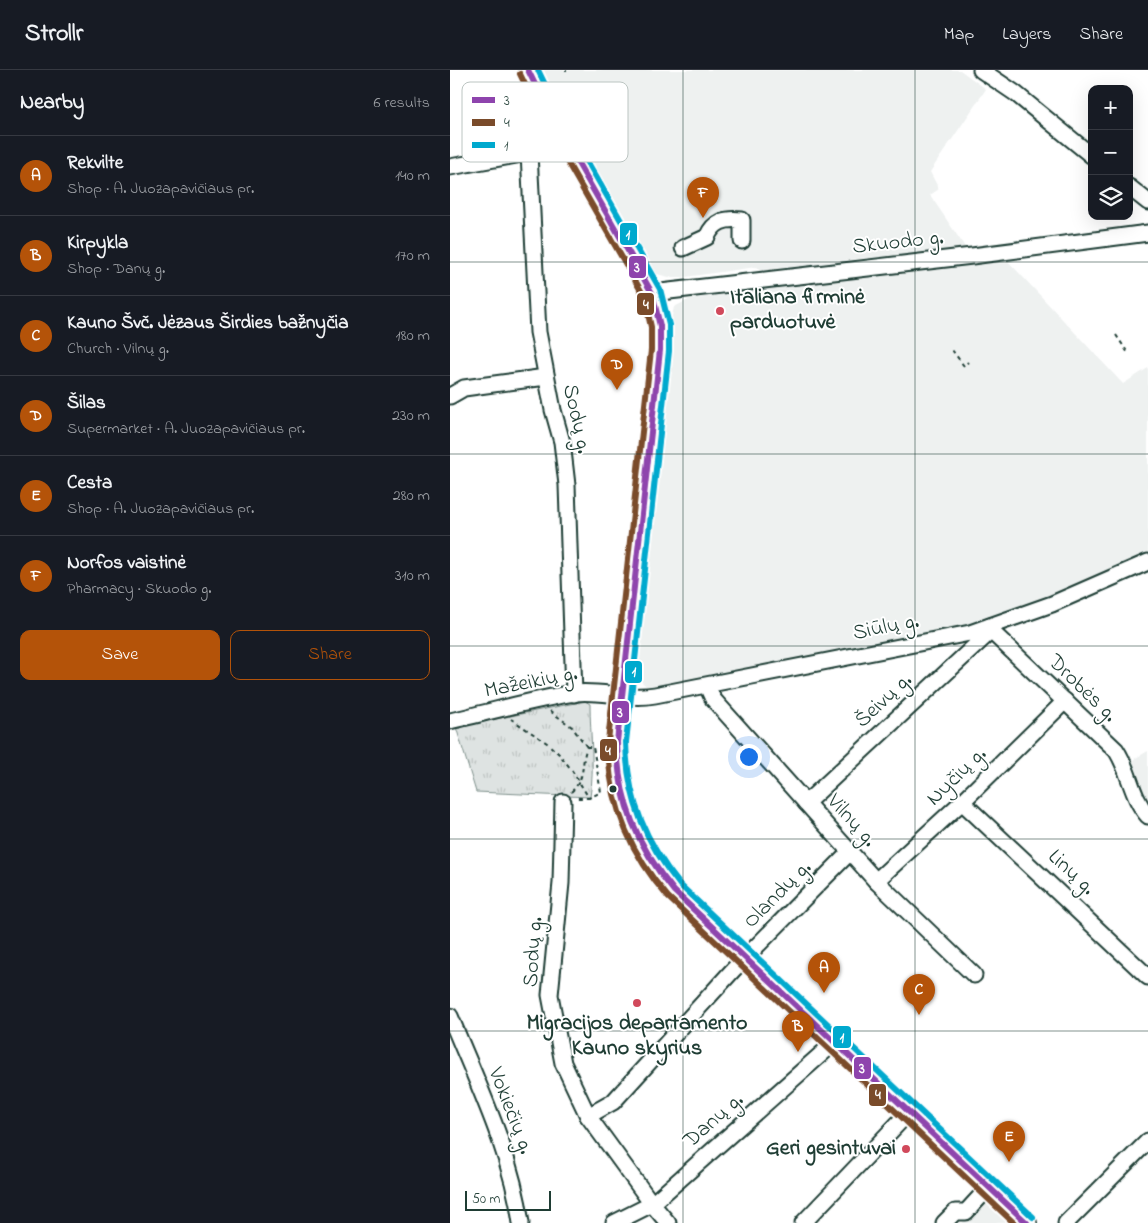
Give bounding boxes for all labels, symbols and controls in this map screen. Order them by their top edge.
text: Strollr [25,17,83,52]
text: Map [944,22,974,48]
text: Layers [1002,22,1052,48]
text: Share [1080,22,1123,48]
legend [462,82,628,162]
map controls [1088,85,1133,220]
button: + [1088,85,1133,130]
text: Nearby [20,88,84,118]
text: 6 results [373,91,430,115]
text: 3 [504,91,510,112]
text: 4 [504,113,510,134]
button: − [1088,130,1133,175]
text: 1 [504,136,509,157]
text: Rekvilte [67,150,123,177]
text: A [31,164,41,188]
text: 140 m [395,164,430,188]
button: layers [1088,175,1133,220]
text: Shop · A. Juozapavičiaus pr. [67,177,254,201]
pin: F [687,177,719,218]
line badge: 1 [619,222,638,246]
street label: Skuodo g. [851,222,945,265]
text: 1 [626,225,631,246]
text: Kirpykla [67,230,128,257]
text: B [31,244,41,268]
text: 170 m [395,244,430,268]
line badge: 3 [628,255,647,279]
text: Shop · Danų g. [67,257,165,281]
text: 3 [633,258,640,279]
place label: Italiana firminė parduotuvė [730,282,866,339]
line badge: 4 [636,292,655,316]
text: 4 [642,295,649,316]
marker: Italiana firminė parduotuvė [714,305,726,317]
text: Kauno Švč. Jėzaus Širdies bažnyčia [67,310,349,337]
text: C [32,324,40,348]
text: 180 m [396,324,430,348]
text: Church · Vilnų g. [67,337,169,361]
pin: D [601,349,633,390]
street label: Sodų g. [552,381,599,457]
text: Šilas [67,390,106,417]
text: D [30,404,42,428]
text: 230 m [392,404,430,428]
text: Supermarket · A. Juozapavičiaus pr. [67,417,305,441]
text: Cesta [67,470,112,497]
text: E [31,484,41,508]
text: 280 m [393,484,430,508]
text: Shop · A. Juozapavičiaus pr. [67,497,254,521]
text: Norfos vaistinė [67,550,186,577]
text: F [31,564,41,588]
text: 310 m [395,564,430,588]
text: Pharmacy · Skuodo g. [67,577,211,601]
street label: Siūlų g. [850,606,922,651]
button: Save [20,630,220,680]
button: Share [230,630,430,680]
street label: Drobės g. [1038,647,1124,731]
street label: Mažeikių g. [482,658,581,709]
line badge: 1 [624,660,643,684]
text: 1 [632,662,637,683]
street label: Šeivų g. [848,666,921,737]
line badge: 3 [611,700,630,724]
text: 3 [616,703,623,724]
line badge: 4 [599,738,618,762]
street label: Nyčių g. [919,740,995,815]
text: 4 [604,741,611,762]
your location [736,744,762,770]
unlabelled marker [608,784,618,794]
street label: Vilnų g. [817,786,884,856]
street label: Linų g. [1039,842,1102,904]
street label: Olandų g. [736,853,820,937]
street label: Sodų g. [516,916,553,988]
pin: A [808,952,840,993]
pin: C [903,974,935,1015]
marker: Migracijos departamento Kauno skyrius [631,997,643,1009]
place label: Migracijos departamento Kauno skyrius [527,1008,747,1066]
pin: B [782,1011,814,1052]
line badge: 1 [832,1025,852,1049]
text: 1 [840,1028,845,1049]
line badge: 3 [853,1056,872,1080]
text: 3 [858,1059,865,1080]
street label: Vokiečių g. [478,1062,541,1159]
line badge: 4 [868,1083,887,1107]
text: 4 [874,1085,881,1106]
street label: Danų g. [676,1086,752,1158]
pin: E [993,1121,1025,1162]
place label: Geri gesintuvai [766,1133,896,1166]
marker: Geri gesintuvai [900,1143,912,1155]
scale bar [465,1188,551,1211]
text: 50 m [472,1189,500,1210]

